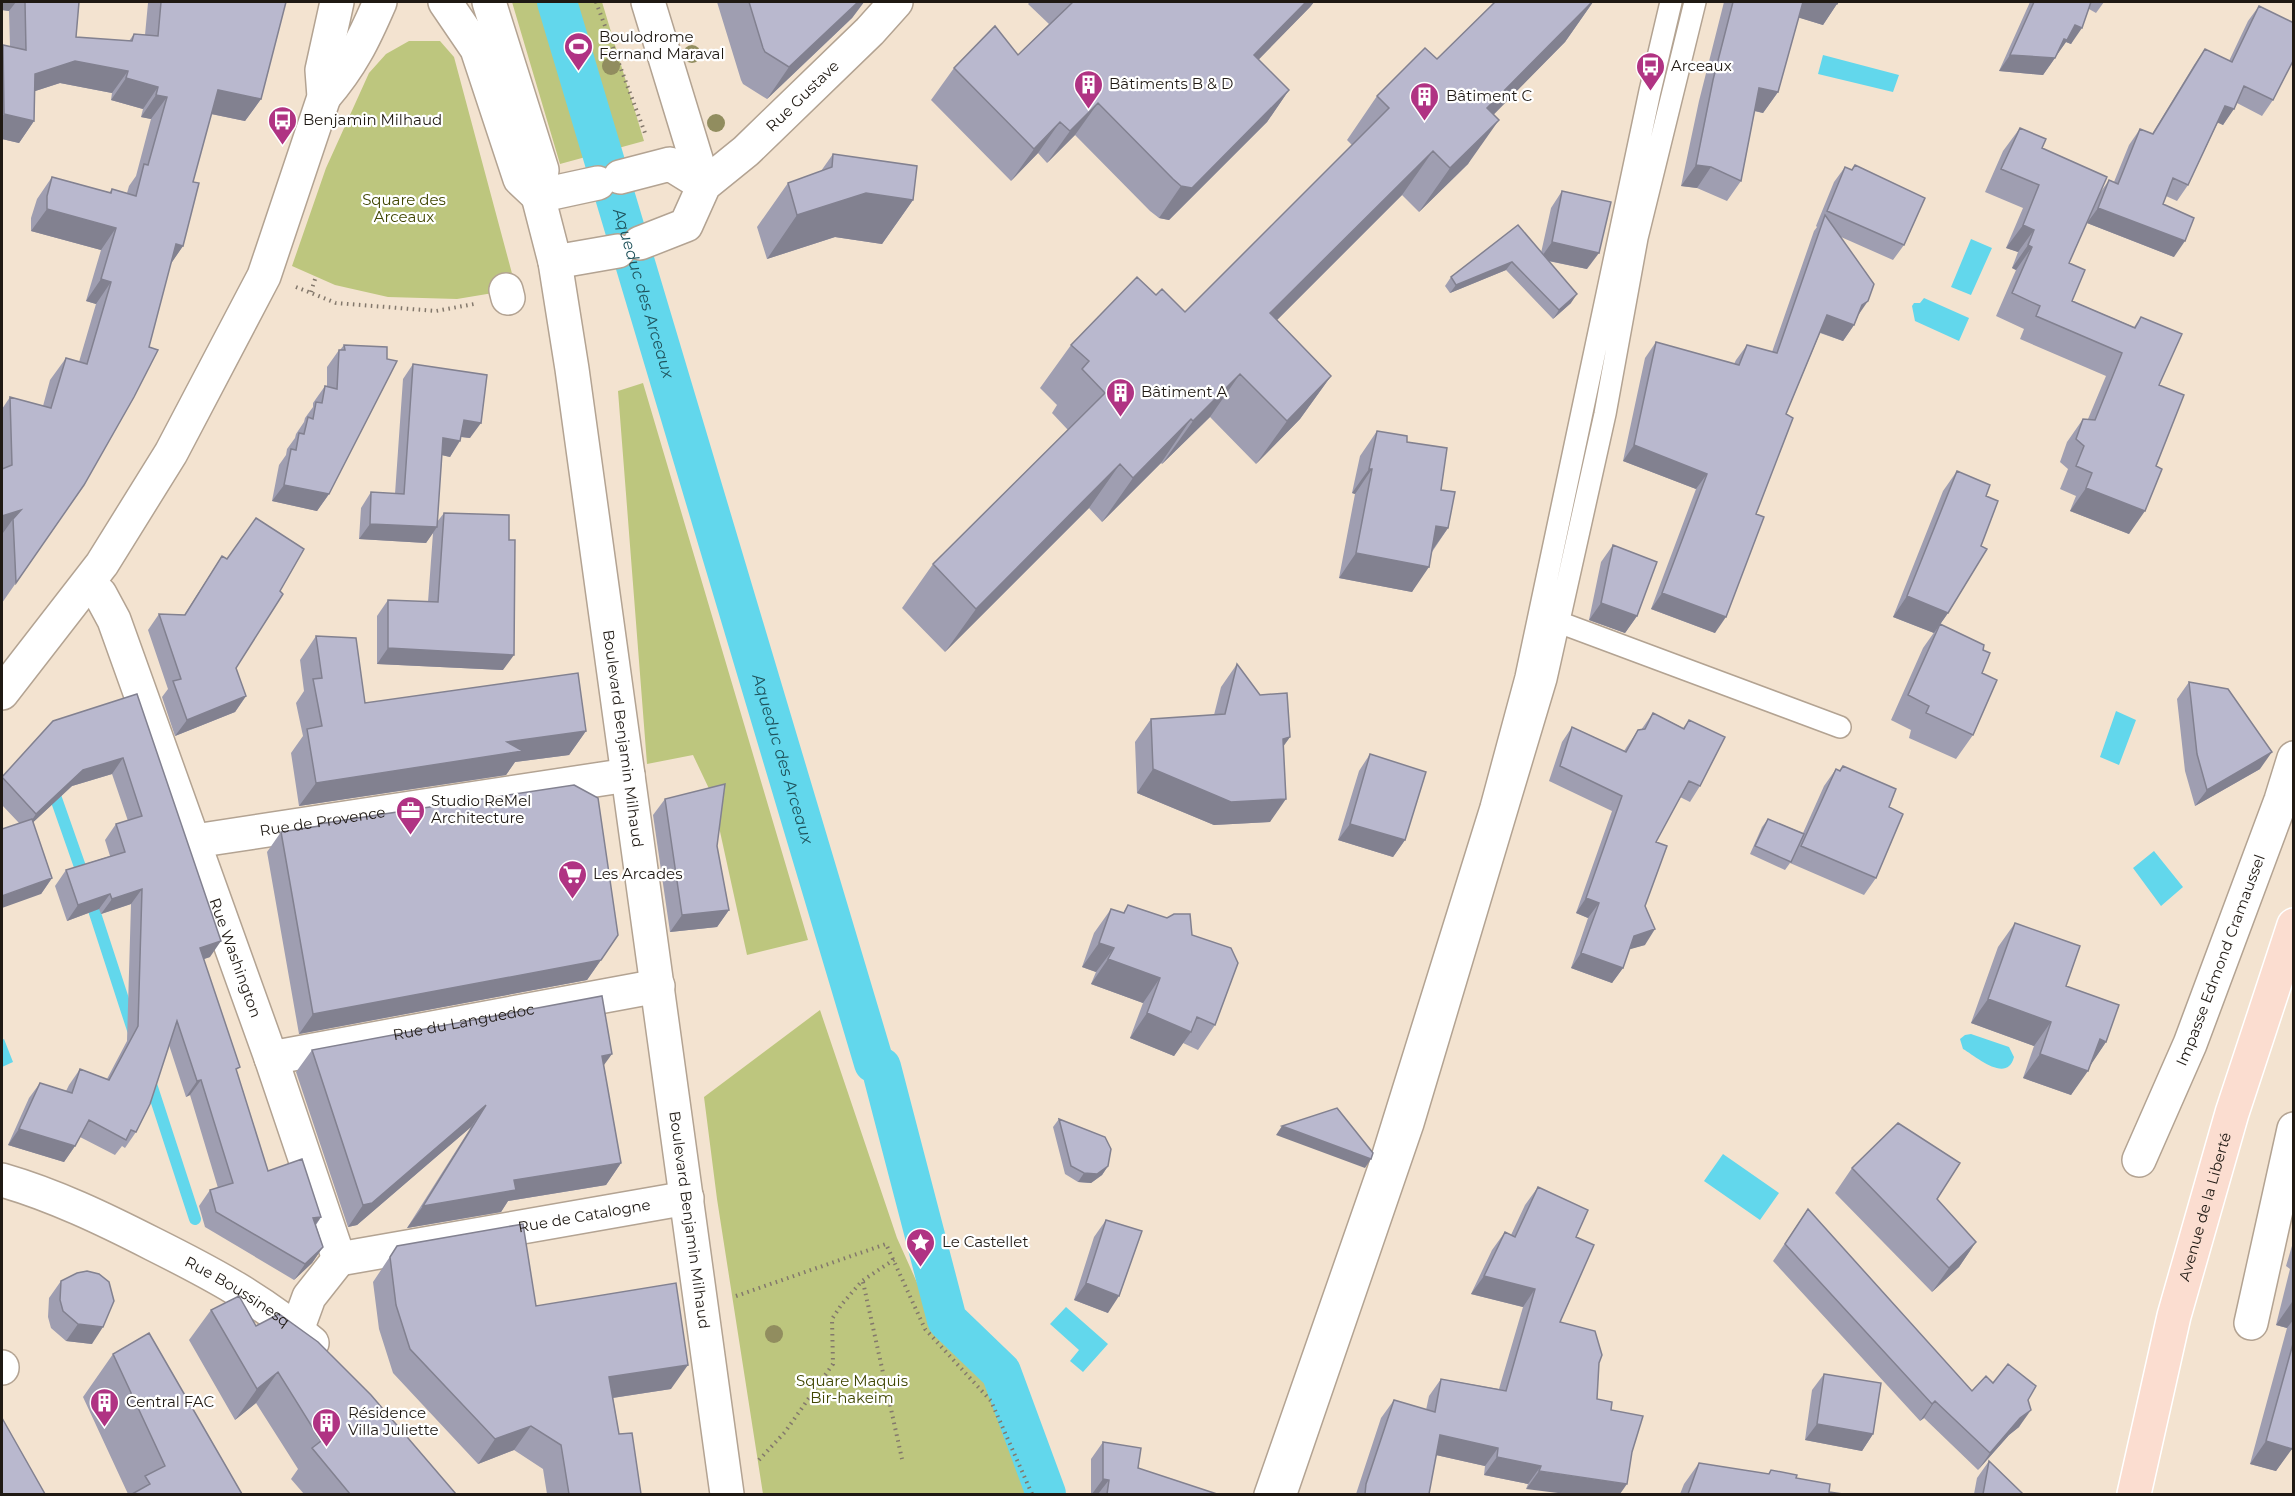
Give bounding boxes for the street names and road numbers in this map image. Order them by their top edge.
street label: Rue Gustave [762,56,843,136]
street label: Boulevard Benjamin Milhaud [599,628,648,849]
street label: Rue de Provence [258,802,387,840]
street label: Impasse Edmond Cramaussel [2172,852,2269,1069]
street label: Rue Washington [205,895,266,1020]
street label: Rue du Languedoc [391,999,536,1044]
street label: Boulevard Benjamin Milhaud [665,1110,714,1330]
street label: Avenue de la Liberté [2174,1130,2235,1283]
street label: Rue de Catalogne [516,1195,652,1236]
street label: Rue Boussinesq [182,1252,294,1331]

